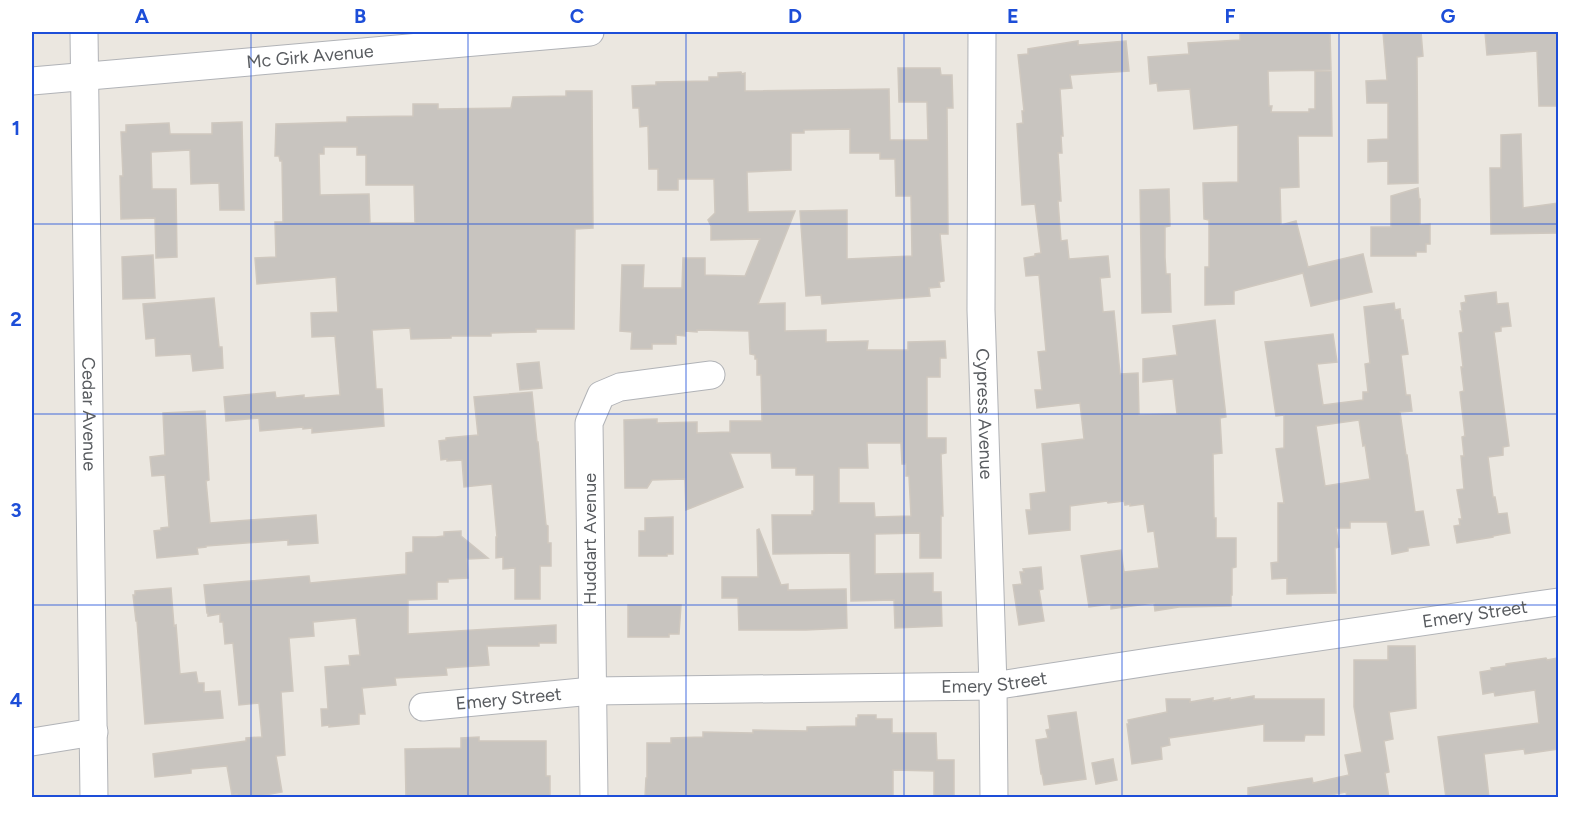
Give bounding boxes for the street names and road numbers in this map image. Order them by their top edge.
street label: Mc Girk Avenue [245,40,375,73]
street label: Cypress Avenue [971,348,997,480]
street label: Cedar Avenue [77,357,101,471]
street label: Huddart Avenue [579,473,601,605]
street label: Emery Street [1421,596,1529,633]
street label: Emery Street [941,667,1049,698]
street label: Emery Street [455,683,563,715]

